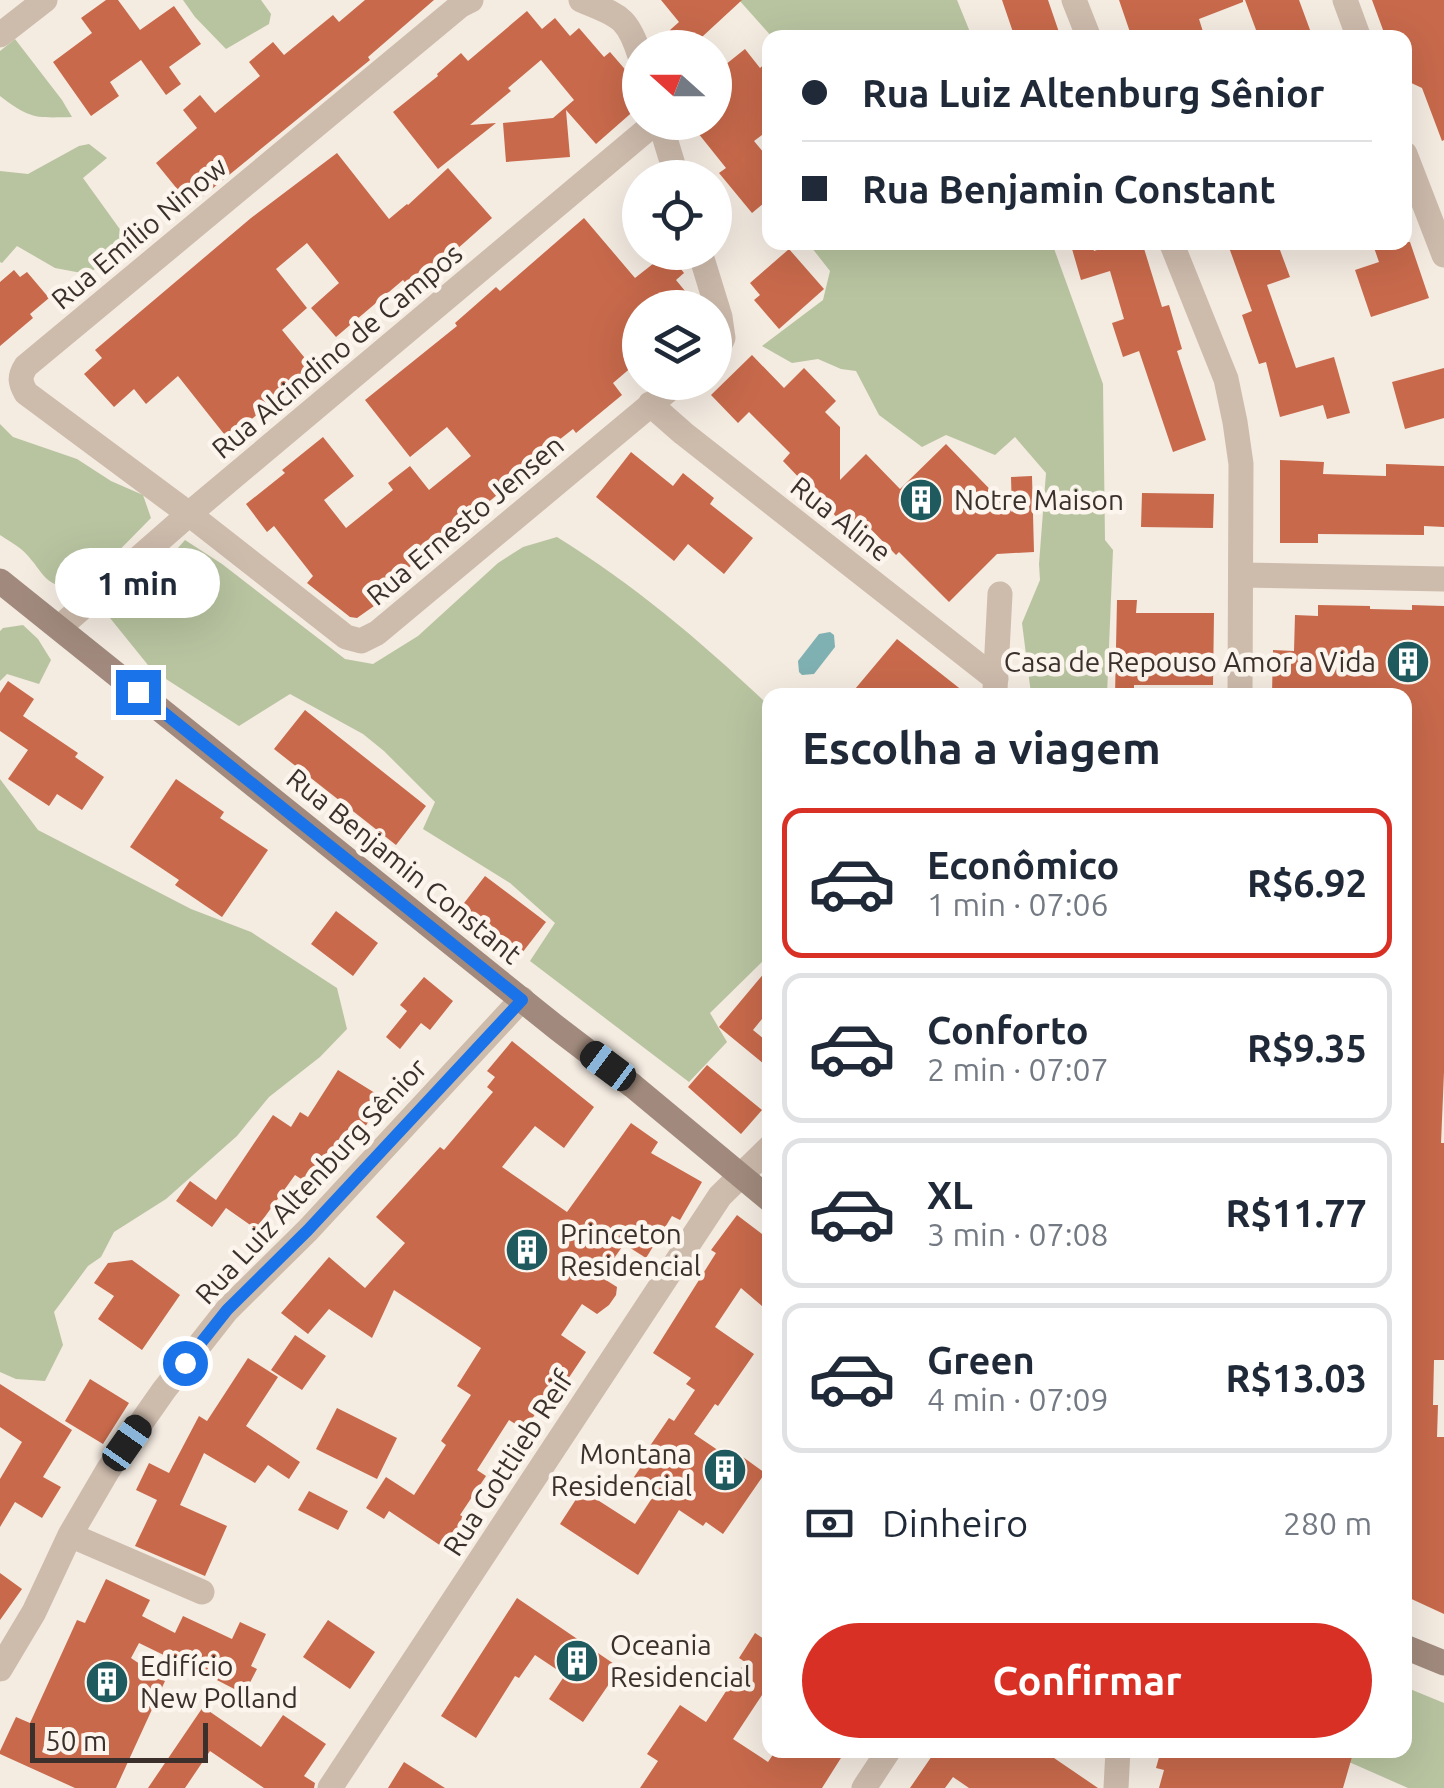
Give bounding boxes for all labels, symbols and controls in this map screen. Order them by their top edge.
north arrow [622,30,732,140]
map controls [622,30,732,400]
text: Rua Luiz Altenburg Sênior [862,72,1324,114]
street label: Rua Emílio Ninow [45,150,233,315]
button: locate [622,160,732,270]
text: Rua Benjamin Constant [862,168,1276,210]
street label: Rua Alcindino de Campos [206,237,468,464]
button: layers [622,290,732,400]
street label: Rua Ernesto Jensen [360,428,569,611]
street label: Rua Aline [785,470,897,567]
building icon: Notre Maison [898,477,944,523]
place label: Notre Maison [954,484,1124,515]
callout: 1 min [56,547,220,617]
text: 1 min [97,565,178,601]
building icon: Casa de Repouso Amor a Vida [1385,639,1431,685]
place label: Casa de Repouso Amor a Vida [1004,646,1376,677]
route end [116,670,161,715]
text: Escolha a viagem [802,722,1161,773]
street label: Rua Benjamin Constant [281,762,528,970]
icon: car [807,838,897,928]
text: Econômico [927,844,1119,886]
text: R$6.92 [1247,862,1367,904]
text: 1 min · 07:06 [927,886,1109,922]
icon: car [807,1003,897,1093]
text: Conforto [927,1009,1089,1051]
text: R$9.35 [1247,1027,1367,1069]
car [575,1036,641,1096]
street label: Rua Luiz Altenburg Sênior [189,1051,433,1310]
text: 2 min · 07:07 [927,1051,1109,1087]
icon: car [807,1168,897,1258]
text: XL [927,1174,973,1216]
text: R$11.77 [1226,1192,1367,1234]
text: 3 min · 07:08 [927,1216,1109,1252]
place label: Princeton Residencial [560,1218,701,1281]
building icon: Princeton Residencial [504,1227,550,1273]
icon: car [807,1333,897,1423]
text: Green [927,1339,1035,1381]
route start [163,1341,208,1386]
text: R$13.03 [1226,1357,1367,1399]
street label: Rua Gottlieb Reif [436,1364,579,1561]
text: 4 min · 07:09 [927,1381,1109,1417]
car [98,1410,156,1476]
place label: Montana Residencial [551,1438,692,1501]
building icon: Montana Residencial [702,1447,748,1493]
icon: cash [802,1496,857,1551]
text: Dinheiro [882,1502,1028,1544]
text: 280 m [1283,1505,1372,1541]
button: Confirmar [802,1623,1372,1738]
place label: Oceania Residencial [610,1629,751,1692]
building icon: Oceania Residencial [554,1638,600,1684]
place label: Edifício New Polland [140,1650,298,1713]
building icon: Edifício New Polland [84,1659,130,1705]
scale bar [30,1718,208,1762]
text: 50 m [45,1725,107,1756]

